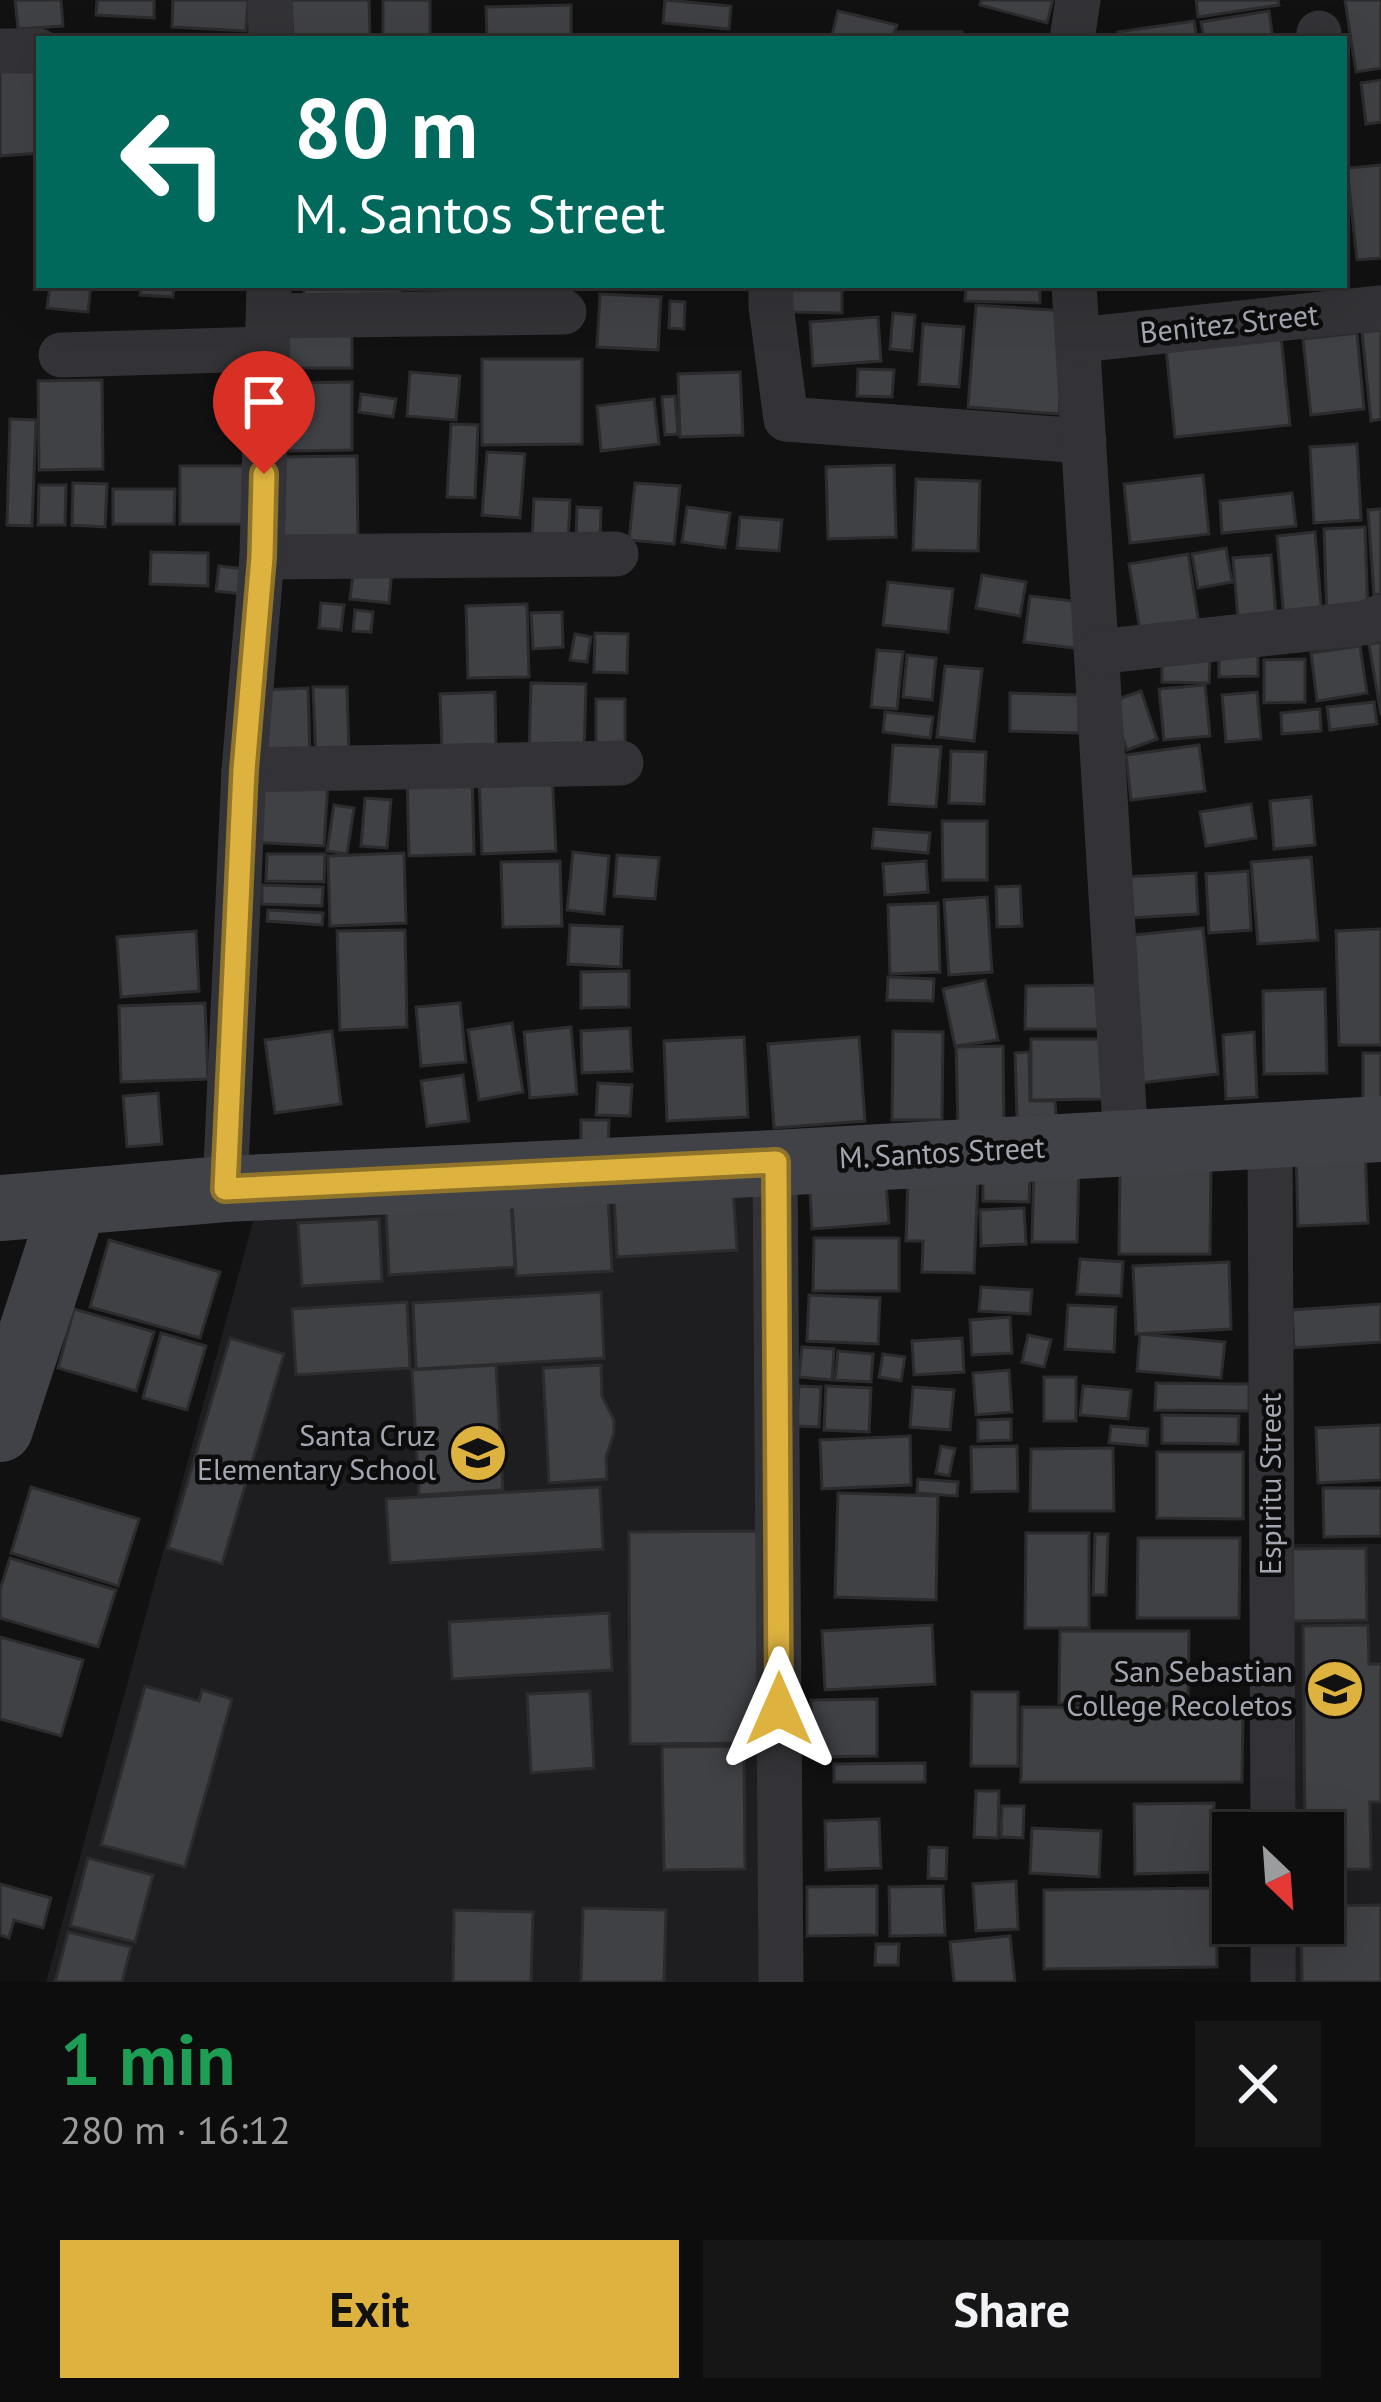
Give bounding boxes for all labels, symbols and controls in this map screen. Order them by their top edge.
text: 80 m [294,72,478,181]
icon: left [96,84,252,240]
text: M. Santos Street [294,178,665,248]
street label: Benitez Street [1138,294,1320,351]
pin [213,351,315,474]
icon: arrive [231,369,297,435]
street label: M. Santos Street [838,1127,1046,1176]
street label: Espiritu Street [1250,1393,1289,1575]
place label: Santa Cruz Elementary School [197,1415,436,1488]
school or university icon: Santa Cruz Elementary School [447,1422,509,1484]
position arrow [716,1646,842,1772]
place label: San Sebastian College Recoletos [1066,1651,1293,1724]
school or university icon: San Sebastian College Recoletos [1304,1658,1366,1720]
north arrow [1212,1812,1344,1944]
map controls [1212,1812,1344,1944]
text: 1 min [60,2012,236,2105]
button: close [1195,2021,1321,2147]
text: 280 m · 16:12 [60,2104,291,2155]
button: Exit [60,2240,679,2378]
button: Share [703,2240,1321,2378]

